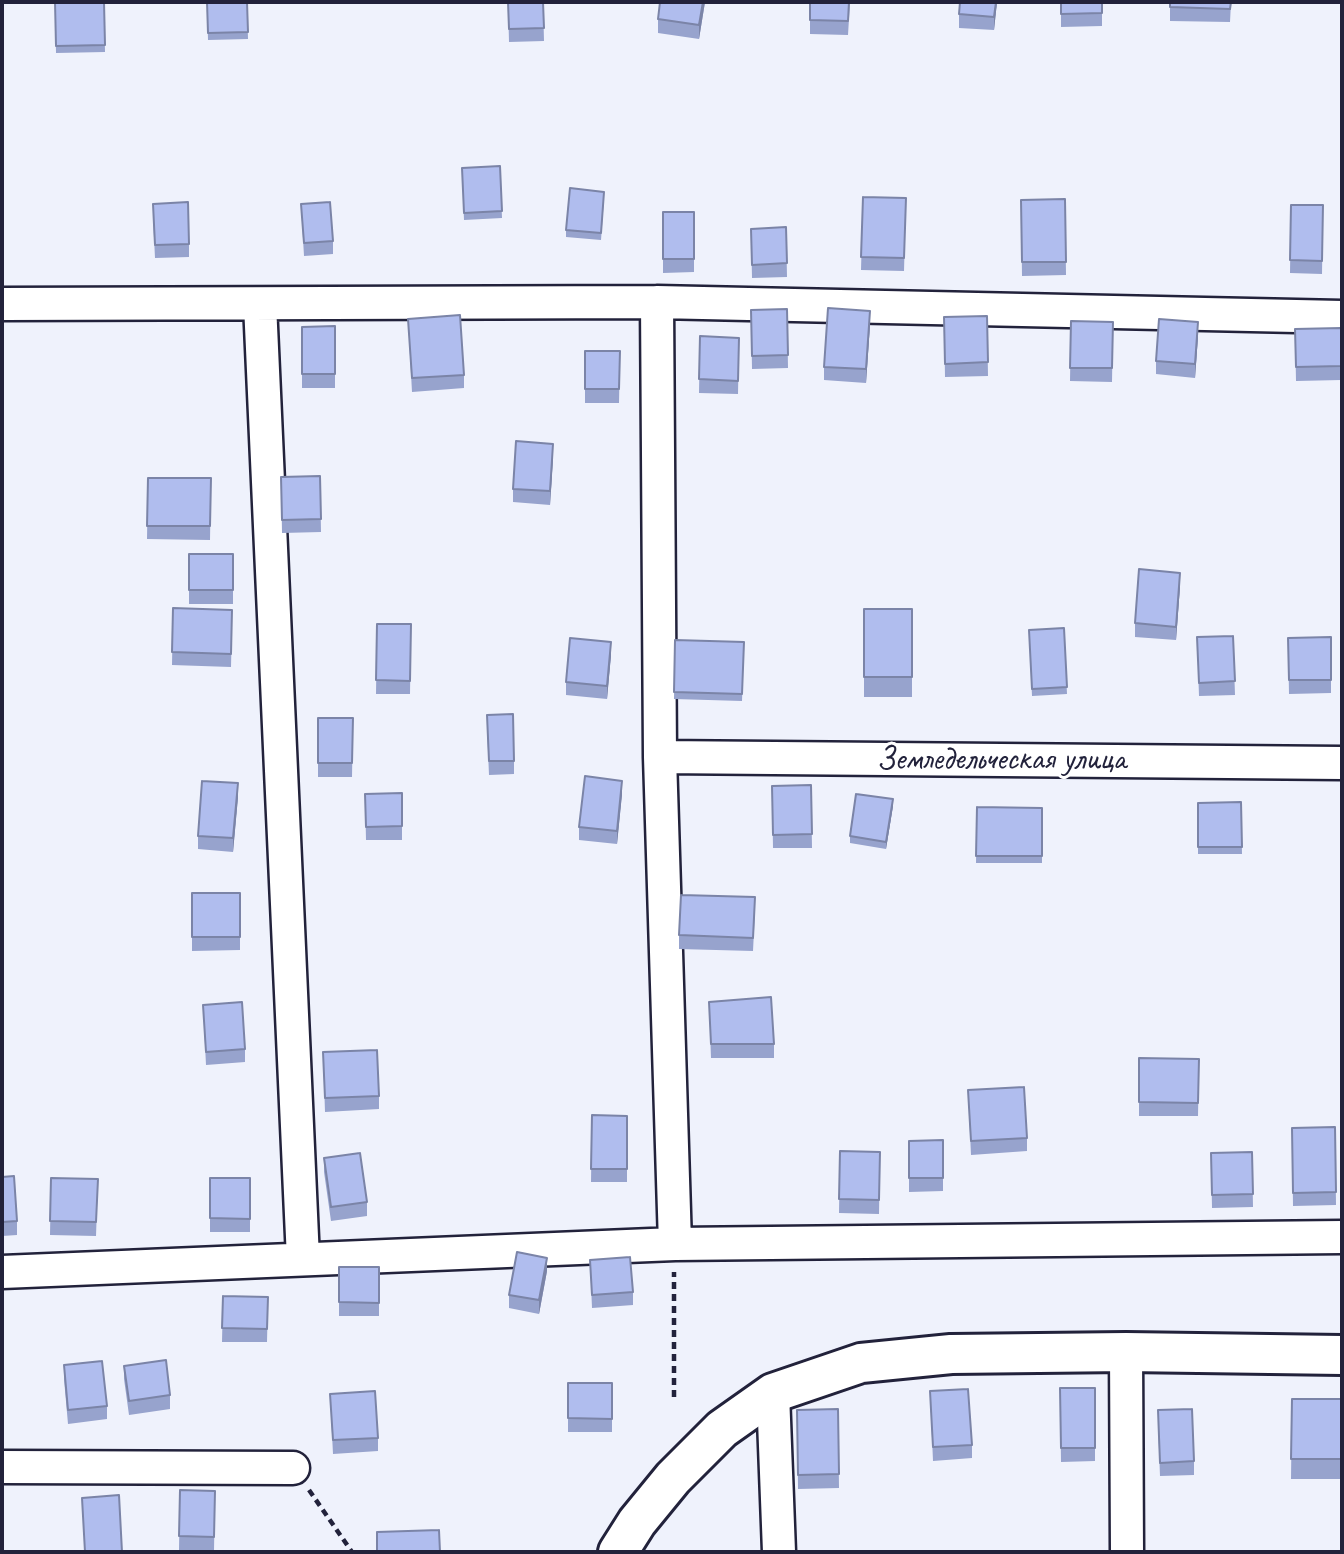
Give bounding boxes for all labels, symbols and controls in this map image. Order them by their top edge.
street label: Земледельческая улица [876,740,1126,780]

